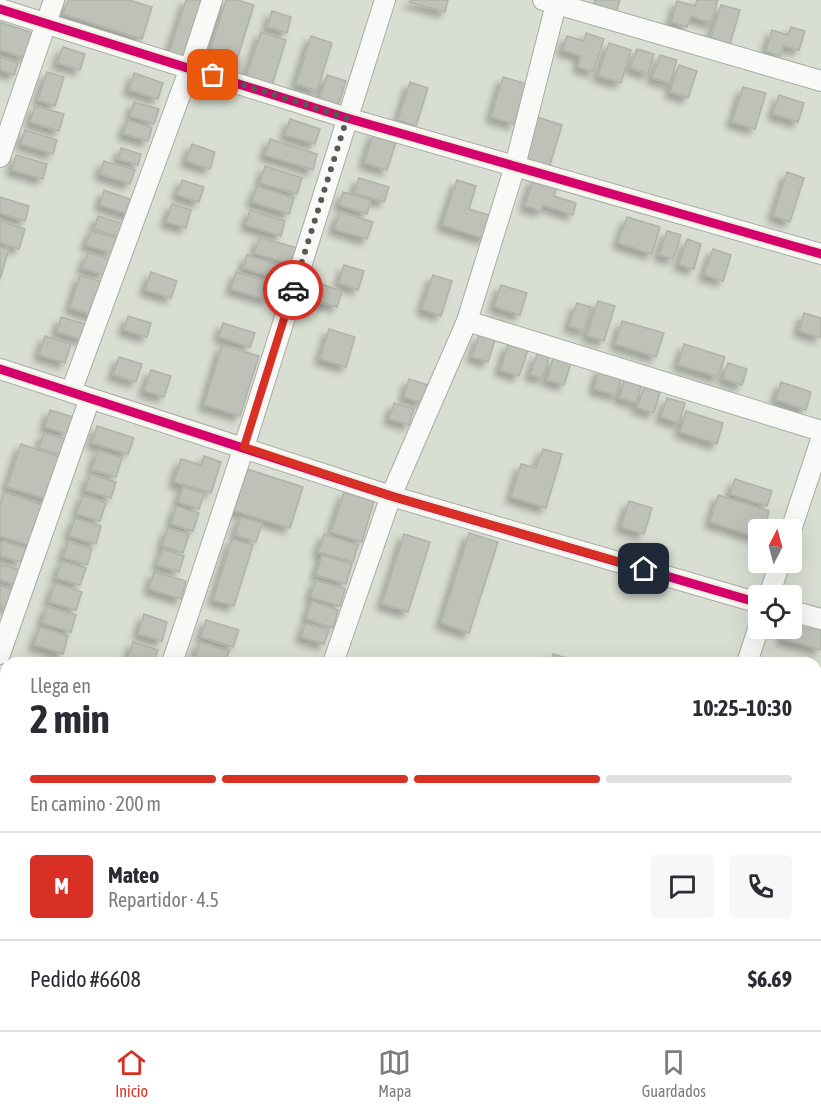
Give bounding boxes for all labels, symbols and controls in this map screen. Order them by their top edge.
pin [187,49,238,100]
icon: bag [196,58,229,91]
courier [263,260,323,320]
icon: car [277,274,310,307]
north arrow [748,519,802,573]
map controls [748,519,802,639]
pin [618,543,669,594]
icon: home [627,552,660,585]
button: locate [748,585,802,639]
text: Llega en [30,674,91,697]
text: 10:25–10:30 [693,695,792,721]
text: 2 min [30,697,110,741]
text: En camino · 200 m [30,792,161,815]
button: chat [651,855,714,918]
button: phone [729,855,792,918]
text: Mateo [108,862,159,888]
text: M [54,873,69,899]
text: Repartidor · 4.5 [108,888,219,911]
text: Pedido #6608 [30,966,141,992]
text: $6.69 [748,966,792,992]
tab: Inicio [115,1046,148,1100]
tab: Mapa [378,1046,412,1100]
tab: Guardados [642,1046,706,1100]

